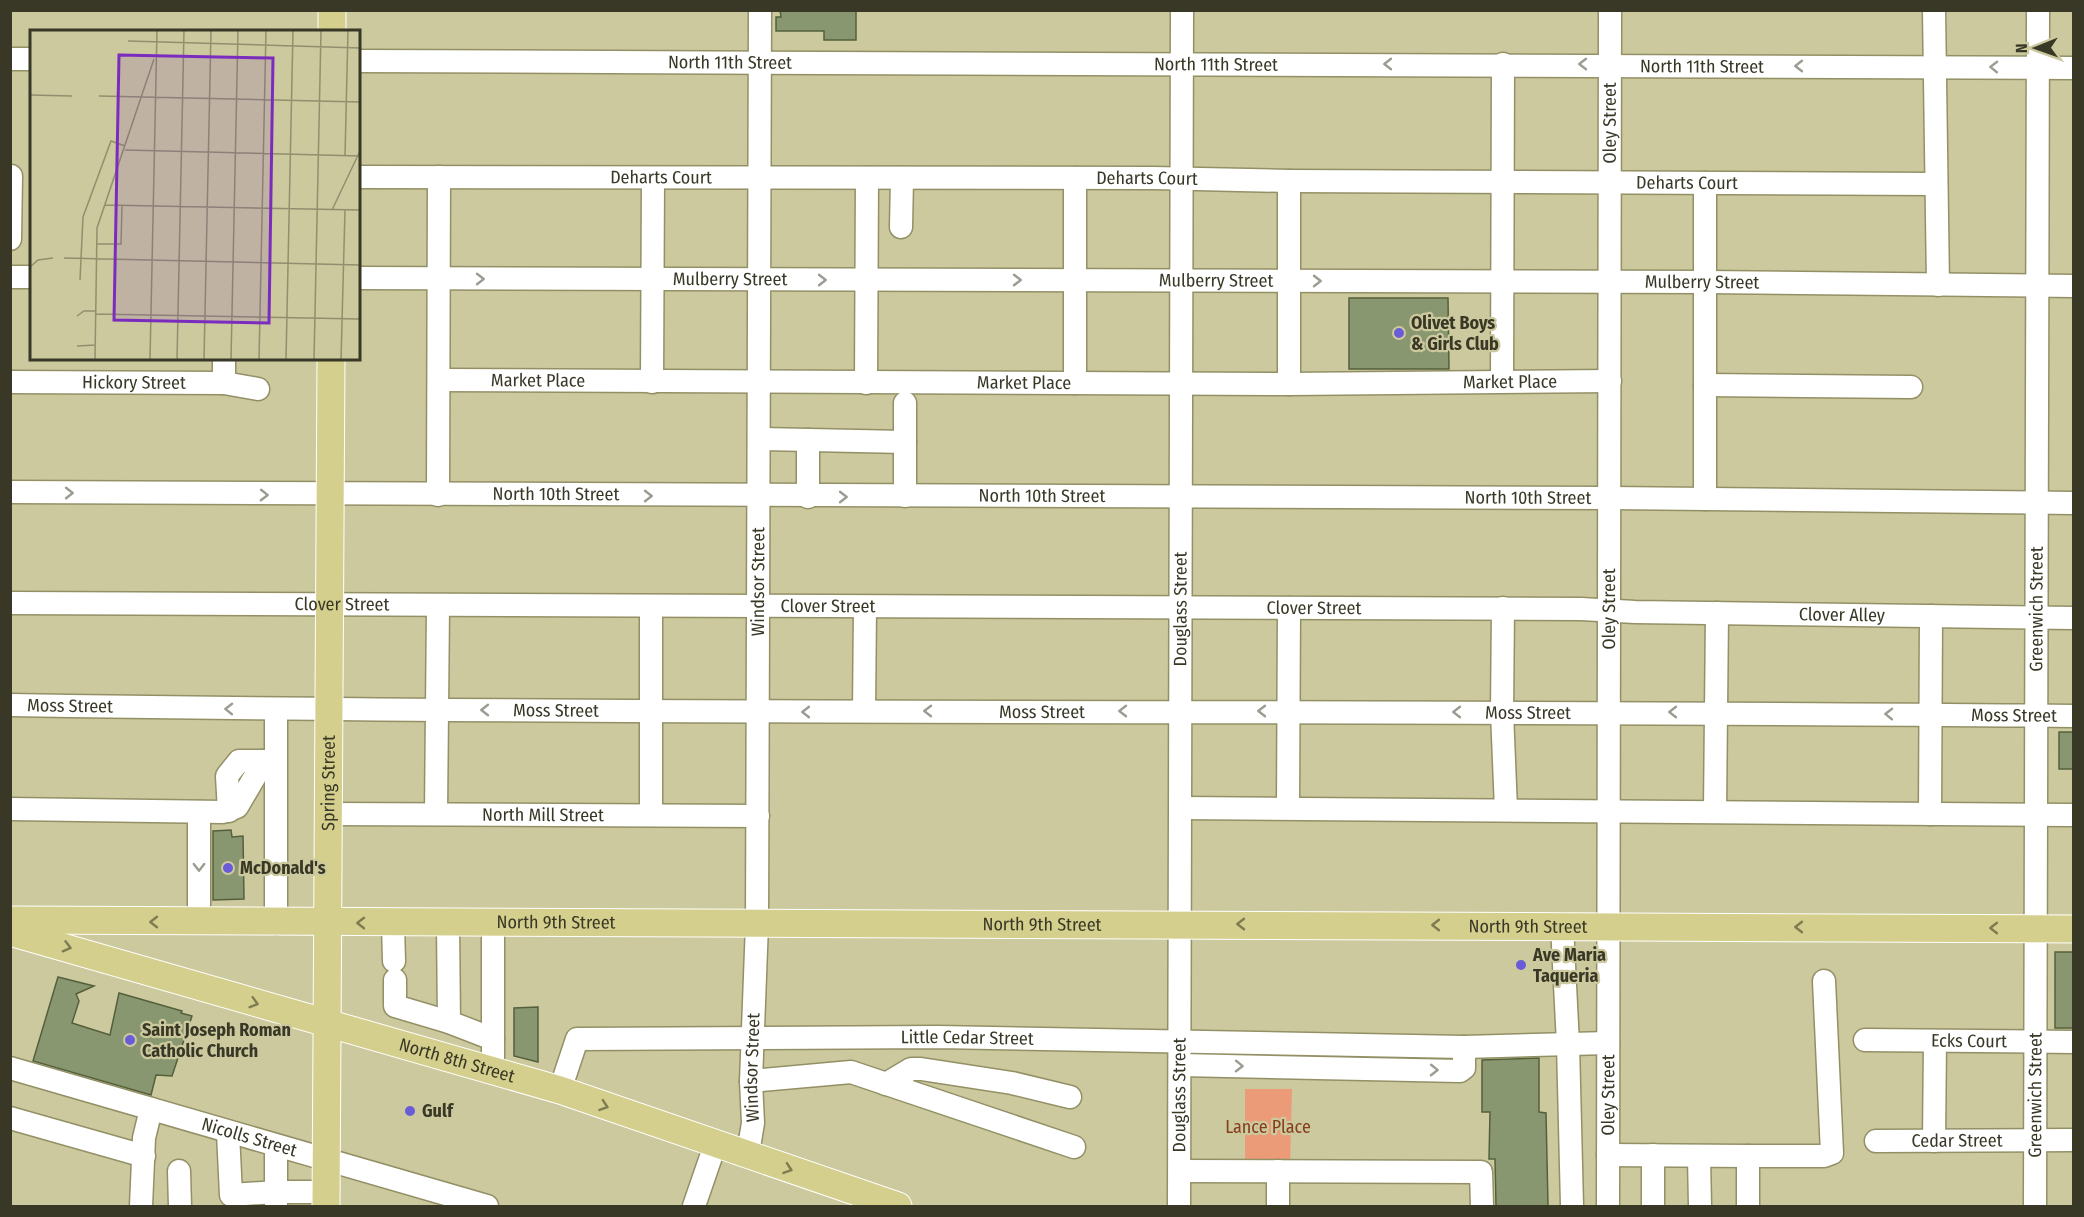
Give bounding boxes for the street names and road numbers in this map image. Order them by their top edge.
street label: North 11th Street [668,51,792,74]
street label: North 11th Street [1154,53,1278,76]
street label: North 11th Street [1640,55,1764,78]
street label: Oley Street [1599,82,1621,164]
street label: Deharts Court [610,166,712,188]
street label: Deharts Court [1096,167,1198,190]
street label: Deharts Court [1636,172,1738,194]
street label: Mulberry Street [673,268,787,290]
street label: Mulberry Street [1159,269,1273,292]
street label: Mulberry Street [1645,271,1760,294]
street label: Market Place [491,369,585,392]
street label: Market Place [1463,370,1557,393]
street label: Hickory Street [82,371,186,394]
street label: Market Place [977,372,1071,394]
street label: North 10th Street [493,483,619,505]
street label: North 10th Street [979,485,1105,507]
street label: North 10th Street [1465,486,1591,509]
street label: Windsor Street [747,527,769,636]
street label: Greenwich Street [2025,546,2048,672]
street label: Douglass Street [1169,551,1192,667]
street label: Oley Street [1598,568,1620,650]
street label: Clover Street [295,593,390,615]
street label: Clover Street [781,595,876,617]
street label: Clover Street [1267,597,1362,619]
street label: Clover Alley [1799,603,1885,626]
street label: Moss Street [27,694,113,718]
street label: Moss Street [513,699,599,722]
street label: Moss Street [999,701,1085,723]
street label: Moss Street [1485,702,1571,724]
street label: Moss Street [1971,704,2057,727]
street label: Spring Street [317,735,340,831]
street label: North Mill Street [482,804,604,826]
street label: North 9th Street [496,911,616,934]
street label: North 9th Street [982,913,1102,936]
street label: North 9th Street [1468,915,1588,938]
street label: Windsor Street [740,1012,765,1123]
street label: Little Cedar Street [901,1026,1034,1050]
street label: Ecks Court [1931,1030,2007,1052]
street label: Greenwich Street [2024,1032,2046,1158]
street label: North 8th Street [397,1033,517,1087]
street label: Douglass Street [1168,1037,1190,1153]
street label: Oley Street [1597,1054,1619,1136]
street label: Nicolls Street [199,1113,299,1161]
street label: Cedar Street [1911,1129,2003,1152]

